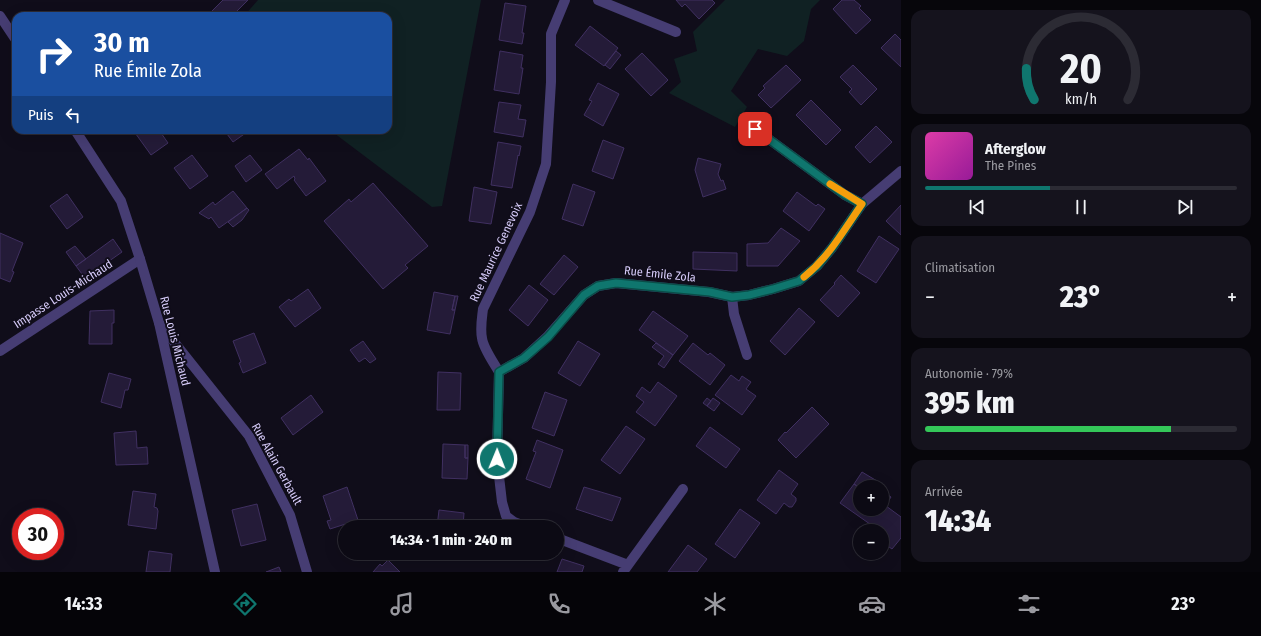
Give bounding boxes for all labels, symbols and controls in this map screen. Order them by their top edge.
text: 30 m [94,26,150,59]
icon: right [28,28,80,80]
text: 20 [1059,44,1102,94]
text: Rue Émile Zola [94,60,202,82]
text: km/h [1065,91,1097,108]
icon: left [62,104,84,126]
text: Puis [28,106,54,124]
pin [738,112,772,146]
icon: arrive [744,118,766,140]
text: Afterglow [985,140,1046,158]
text: The Pines [985,158,1036,173]
icon: previous [966,196,988,218]
icon: pause [1070,196,1092,218]
icon: next [1174,196,1196,218]
street label: Rue Maurice Genevoix [467,199,525,304]
street label: Impasse Louis-Michaud [11,257,115,331]
text: Climatisation [925,260,995,275]
street label: Rue Émile Zola [624,262,697,285]
text: 23° [1060,279,1102,315]
text: − [925,284,935,311]
text: + [1227,284,1237,311]
street label: Rue Louis Michaud [157,295,193,387]
text: Autonomie · 79% [925,366,1013,381]
text: 395 km [925,385,1015,421]
street label: Rue Alain Gerbault [249,421,305,507]
position arrow [476,438,518,480]
map controls [853,480,889,560]
button: + [853,480,889,516]
text: Arrivée [925,484,963,499]
text: 14:34 [925,503,991,539]
speed limit sign: 30 [12,508,64,560]
button: − [853,524,889,560]
text: 14:34 · 1 min · 240 m [390,531,512,549]
icon: directions [231,590,259,618]
icon: music [388,590,416,618]
icon: phone [545,590,573,618]
icon: climate [701,590,729,618]
icon: car [858,590,886,618]
icon: filters [1015,590,1043,618]
text: 14:33 [64,593,103,615]
text: 23° [1171,593,1197,615]

